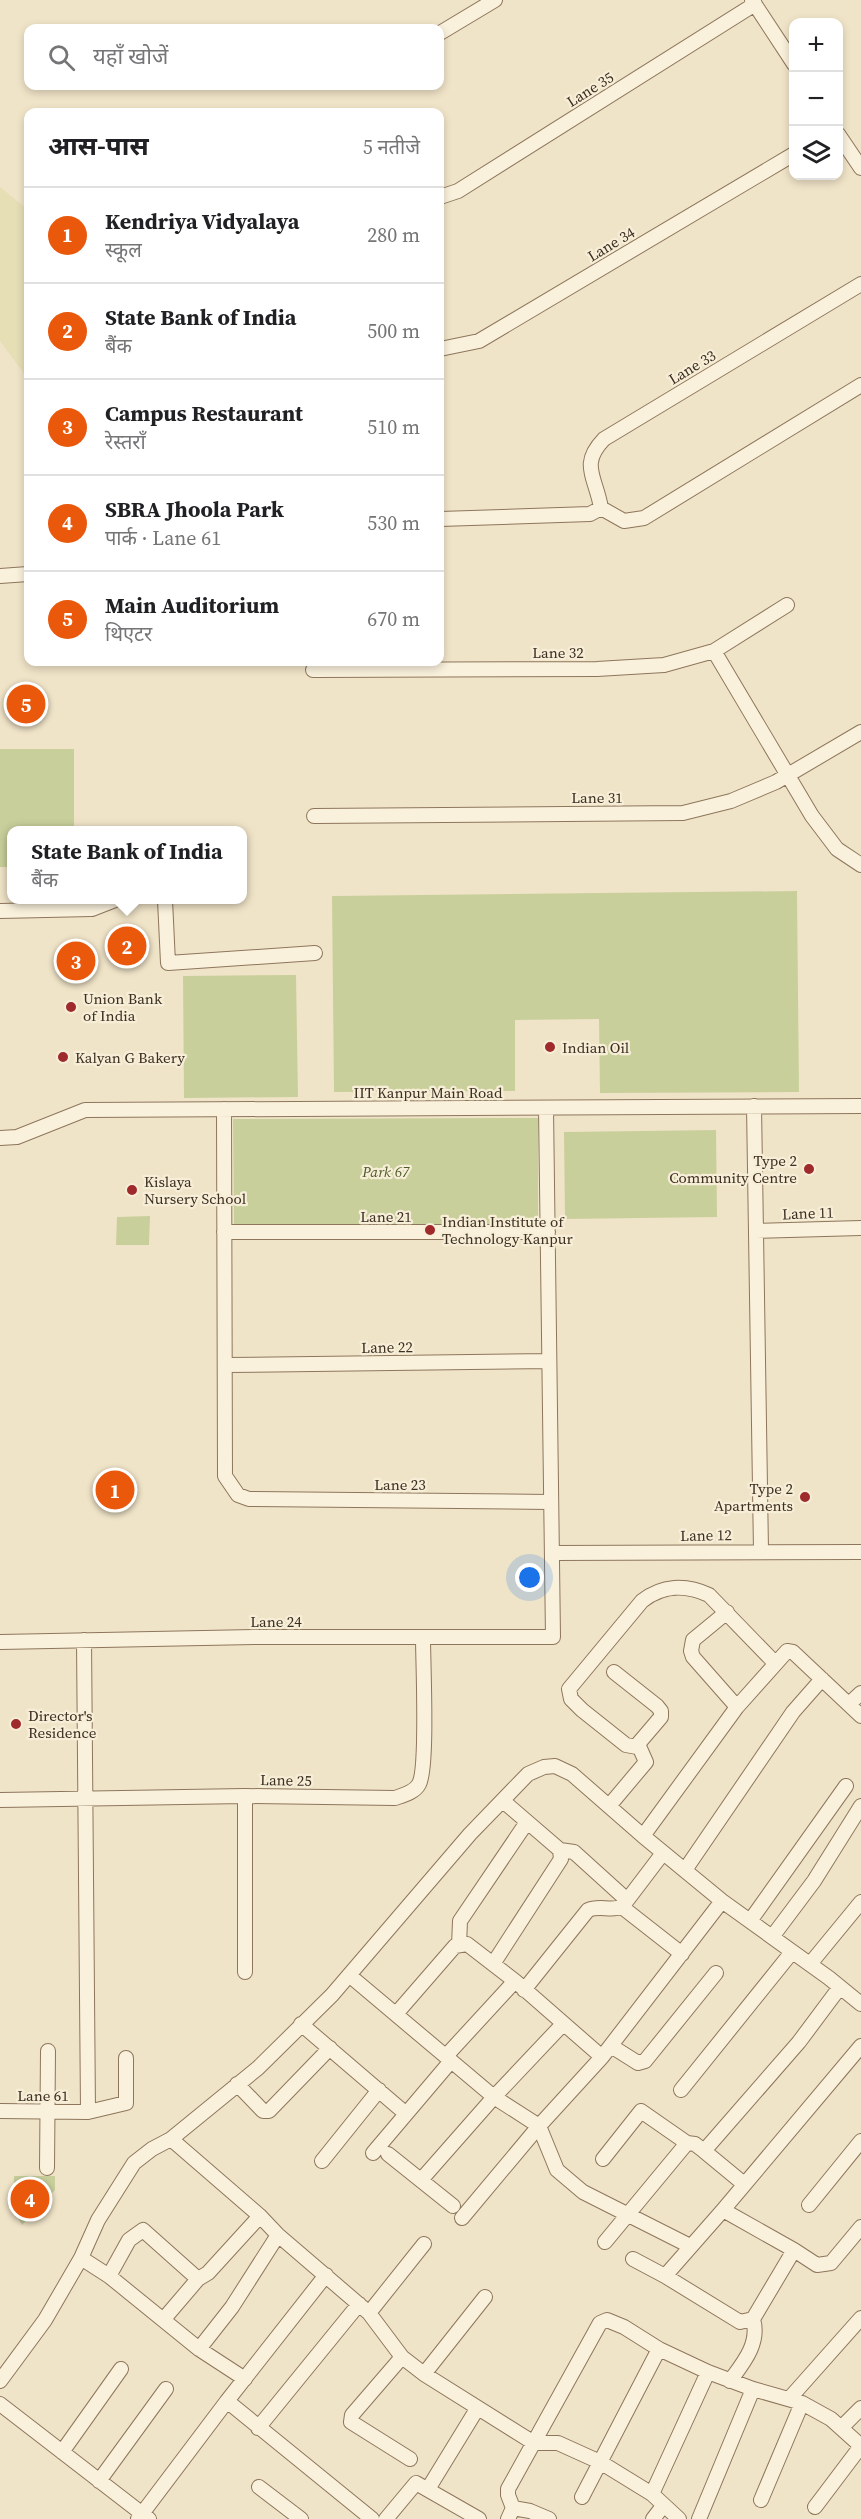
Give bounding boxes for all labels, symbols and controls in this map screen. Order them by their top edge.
map controls [789,18,843,180]
button: + [789,18,843,72]
search box [24,24,444,90]
icon: search [45,41,78,74]
text: यहाँ खोजें [93,41,168,71]
street label: Lane 35 [562,66,618,112]
button: − [789,72,843,126]
button: layers [789,126,843,180]
text: आस-पास [48,128,149,164]
text: 5 नतीजे [363,133,420,161]
text: Kendriya Vidyalaya [105,206,299,236]
text: 1 [62,221,73,249]
text: 280 m [367,221,420,249]
street label: Lane 34 [583,221,639,266]
text: स्कूल [105,236,142,264]
text: State Bank of India [105,302,297,332]
text: 2 [62,317,73,345]
text: 500 m [367,317,420,345]
text: बैंक [105,332,132,360]
street label: Lane 33 [664,345,720,389]
text: Campus Restaurant [105,398,303,428]
text: 3 [62,413,73,441]
text: 510 m [367,413,420,441]
text: रेस्तराँ [105,428,146,456]
text: SBRA Jhoola Park [105,494,284,524]
text: 4 [62,509,73,537]
text: 530 m [367,509,420,537]
text: पार्क · Lane 61 [105,524,221,552]
text: Main Auditorium [105,590,279,620]
text: 5 [62,605,73,633]
text: 670 m [367,605,420,633]
text: थिएटर [105,620,152,648]
street label: Lane 32 [532,642,584,663]
pin: 5 [6,682,46,726]
street label: Lane 31 [571,787,623,808]
popup [7,826,247,904]
text: State Bank of India [31,836,223,866]
text: बैंक [31,866,58,894]
pin: 2 [108,924,146,968]
pin: 3 [56,938,96,984]
place label: Union Bank of India [83,988,163,1026]
marker: Union Bank of India [64,1000,78,1014]
place label: Indian Oil [562,1037,630,1058]
marker: Indian Oil [543,1040,557,1054]
place label: Kalyan G Bakery [75,1047,185,1068]
marker: Kalyan G Bakery [56,1050,70,1064]
street label: IIT Kanpur Main Road [354,1082,503,1103]
place label: Type 2 Community Centre [669,1150,797,1188]
park label: Park 67 [361,1161,410,1182]
marker: Type 2 Community Centre [802,1162,816,1176]
place label: Kislaya Nursery School [144,1171,247,1209]
marker: Kislaya Nursery School [125,1183,139,1197]
street label: Lane 11 [782,1202,834,1224]
street label: Lane 21 [360,1206,412,1227]
place label: Indian Institute of Technology Kanpur [442,1211,573,1249]
marker: Indian Institute of Technology Kanpur [423,1223,437,1237]
street label: Lane 22 [361,1336,413,1358]
pin: 1 [96,1468,134,1512]
street label: Lane 23 [374,1474,426,1495]
place label: Type 2 Apartments [714,1478,793,1516]
marker: Type 2 Apartments [798,1490,812,1504]
street label: Lane 12 [680,1524,732,1546]
your location [515,1563,544,1592]
street label: Lane 24 [250,1611,302,1632]
place label: Director's Residence [28,1705,97,1743]
marker: Director's Residence [9,1717,23,1731]
street label: Lane 25 [260,1769,312,1791]
street label: Lane 61 [17,2085,69,2106]
pin: 4 [10,2176,50,2222]

